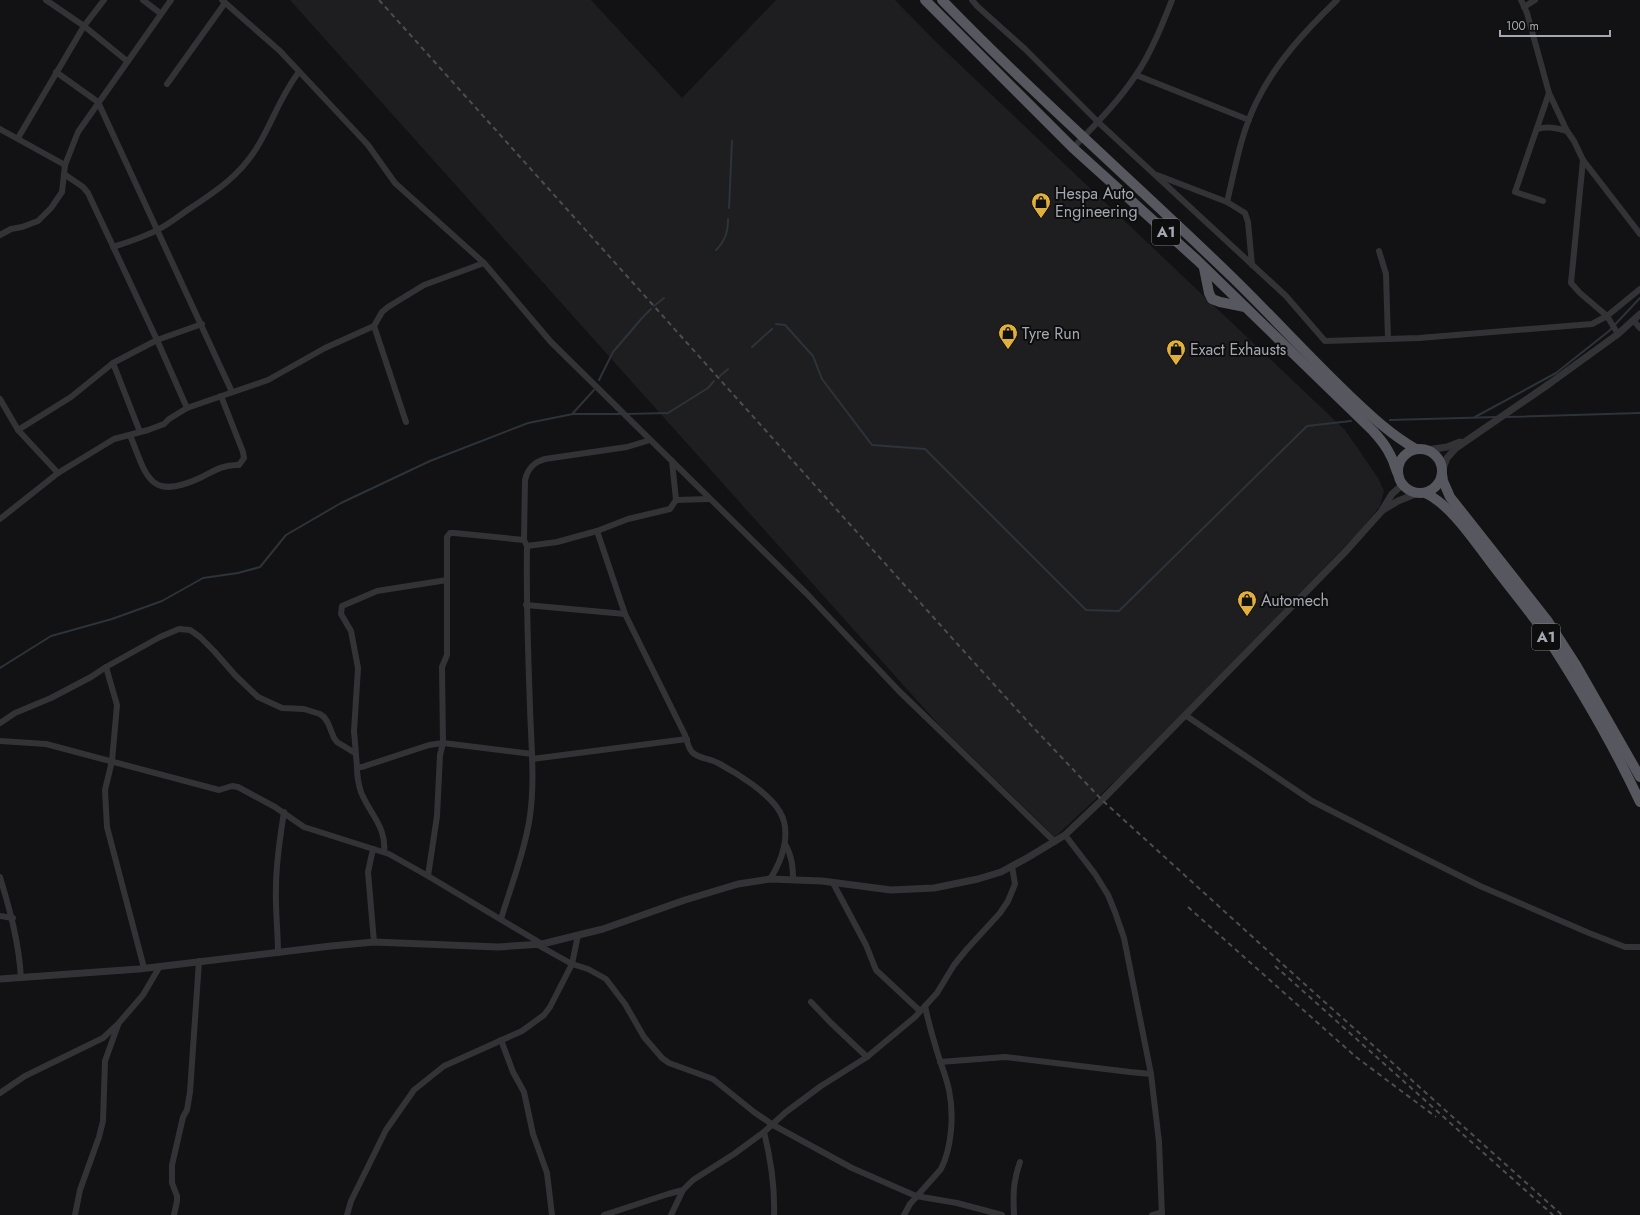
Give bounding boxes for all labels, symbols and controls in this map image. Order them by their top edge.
scale bar [1500,12,1610,38]
text: 100 m [1506,17,1539,35]
place label: Hespa Auto Engineering [1055,182,1138,223]
shop icon: Hespa Auto Engineering [1030,191,1052,219]
road number: A1 [1152,219,1180,245]
shop icon: Tyre Run [997,322,1019,350]
place label: Tyre Run [1022,322,1080,345]
shop icon: Exact Exhausts [1165,338,1187,366]
place label: Exact Exhausts [1190,338,1286,361]
shop icon: Automech [1236,589,1258,617]
place label: Automech [1261,589,1329,612]
road number: A1 [1532,624,1560,650]

